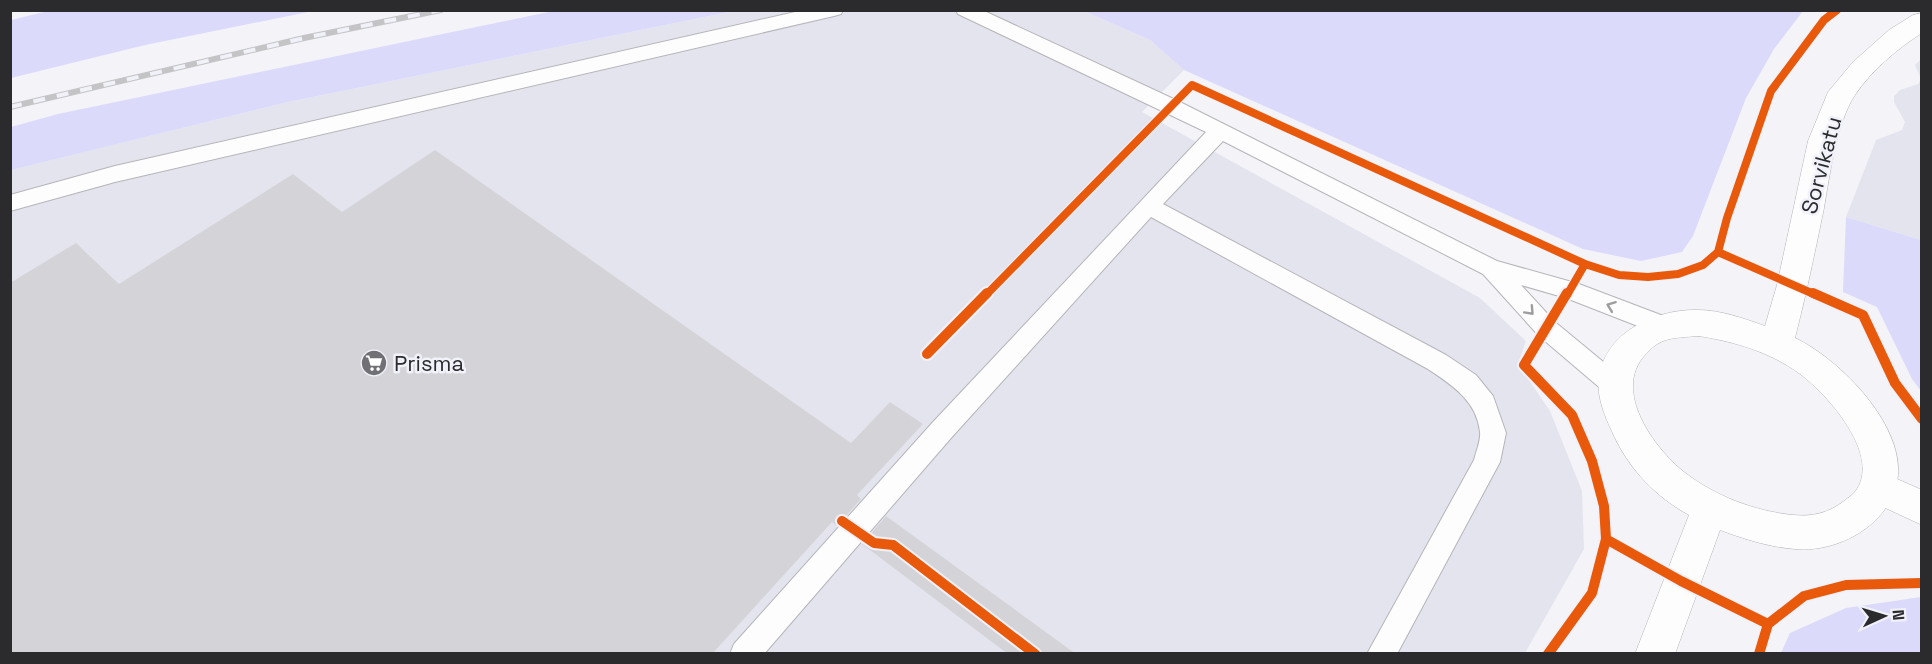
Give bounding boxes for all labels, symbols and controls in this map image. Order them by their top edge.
street label: Sorvikatu [1795,113,1847,217]
one-way arrow [1607,301,1618,313]
one-way arrow [1523,304,1534,315]
supermarket icon: Prisma [359,348,389,378]
place label: Prisma [394,349,464,377]
north arrow [1854,586,1914,646]
text: N [1888,609,1909,621]

